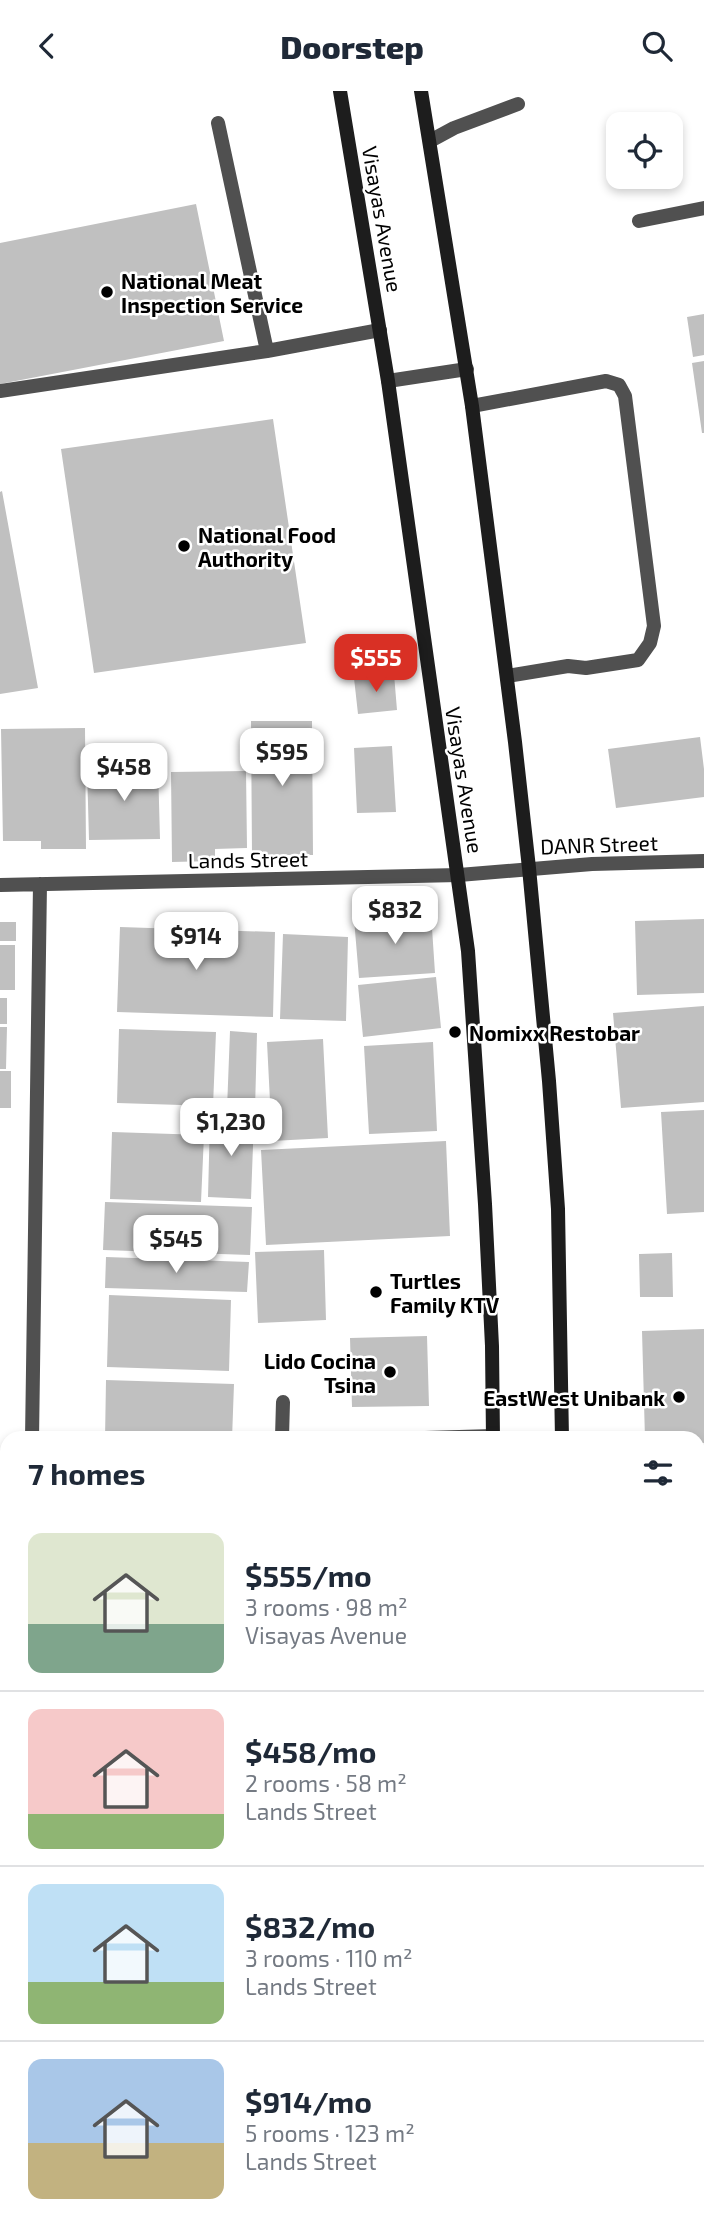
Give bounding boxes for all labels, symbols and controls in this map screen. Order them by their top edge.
icon: back [28,27,66,65]
text: Doorstep [280,27,424,65]
icon: search [638,27,676,65]
map controls [606,112,683,189]
button: locate [606,112,683,189]
street label: Visayas Avenue [358,144,408,294]
place label: National Meat Inspection Service [121,268,303,317]
marker: National Meat Inspection Service [99,284,115,300]
place label: National Food Authority [198,522,336,572]
marker: National Food Authority [176,538,192,554]
pin: $555 [335,635,417,694]
text: $555 [350,643,402,671]
street label: Visayas Avenue [441,705,489,855]
pin: $595 [241,729,323,788]
text: $595 [256,737,308,765]
pin: $458 [83,743,165,803]
text: $458 [96,752,152,780]
street label: DANR Street [540,829,658,859]
street label: Lands Street [188,845,308,873]
pin: $832 [354,887,436,946]
text: $832 [368,895,422,923]
pin: $914 [155,913,237,972]
text: $914 [170,921,222,949]
place label: Nomixx Restobar [469,1020,640,1045]
marker: Nomixx Restobar [447,1024,463,1040]
pin: $1,230 [174,1098,288,1158]
text: $1,230 [196,1107,266,1135]
pin: $545 [135,1215,217,1275]
text: $545 [149,1224,203,1252]
place label: Turtles Family KTV [390,1268,500,1318]
marker: Turtles Family KTV [368,1284,384,1300]
place label: Lido Cocina Tsina [264,1348,376,1397]
marker: Lido Cocina Tsina [382,1364,398,1380]
place label: EastWest Unibank [483,1385,665,1410]
marker: EastWest Unibank [671,1389,687,1405]
icon: filters [639,1454,677,1492]
text: 7 homes [28,1455,145,1491]
text: $555/mo [245,1557,372,1593]
icon: home [84,1561,168,1645]
text: 3 rooms · 98 m² [245,1593,407,1621]
text: Visayas Avenue [245,1621,407,1649]
text: $458/mo [245,1733,377,1769]
icon: home [84,1737,168,1821]
text: 2 rooms · 58 m² [245,1769,407,1797]
text: Lands Street [245,1797,377,1825]
text: $832/mo [245,1908,375,1944]
icon: home [84,1912,168,1996]
text: 3 rooms · 110 m² [245,1944,412,1972]
text: Lands Street [245,1972,377,2000]
text: $914/mo [245,2083,372,2119]
icon: home [84,2087,168,2171]
text: 5 rooms · 123 m² [245,2119,415,2147]
text: Lands Street [245,2147,377,2175]

